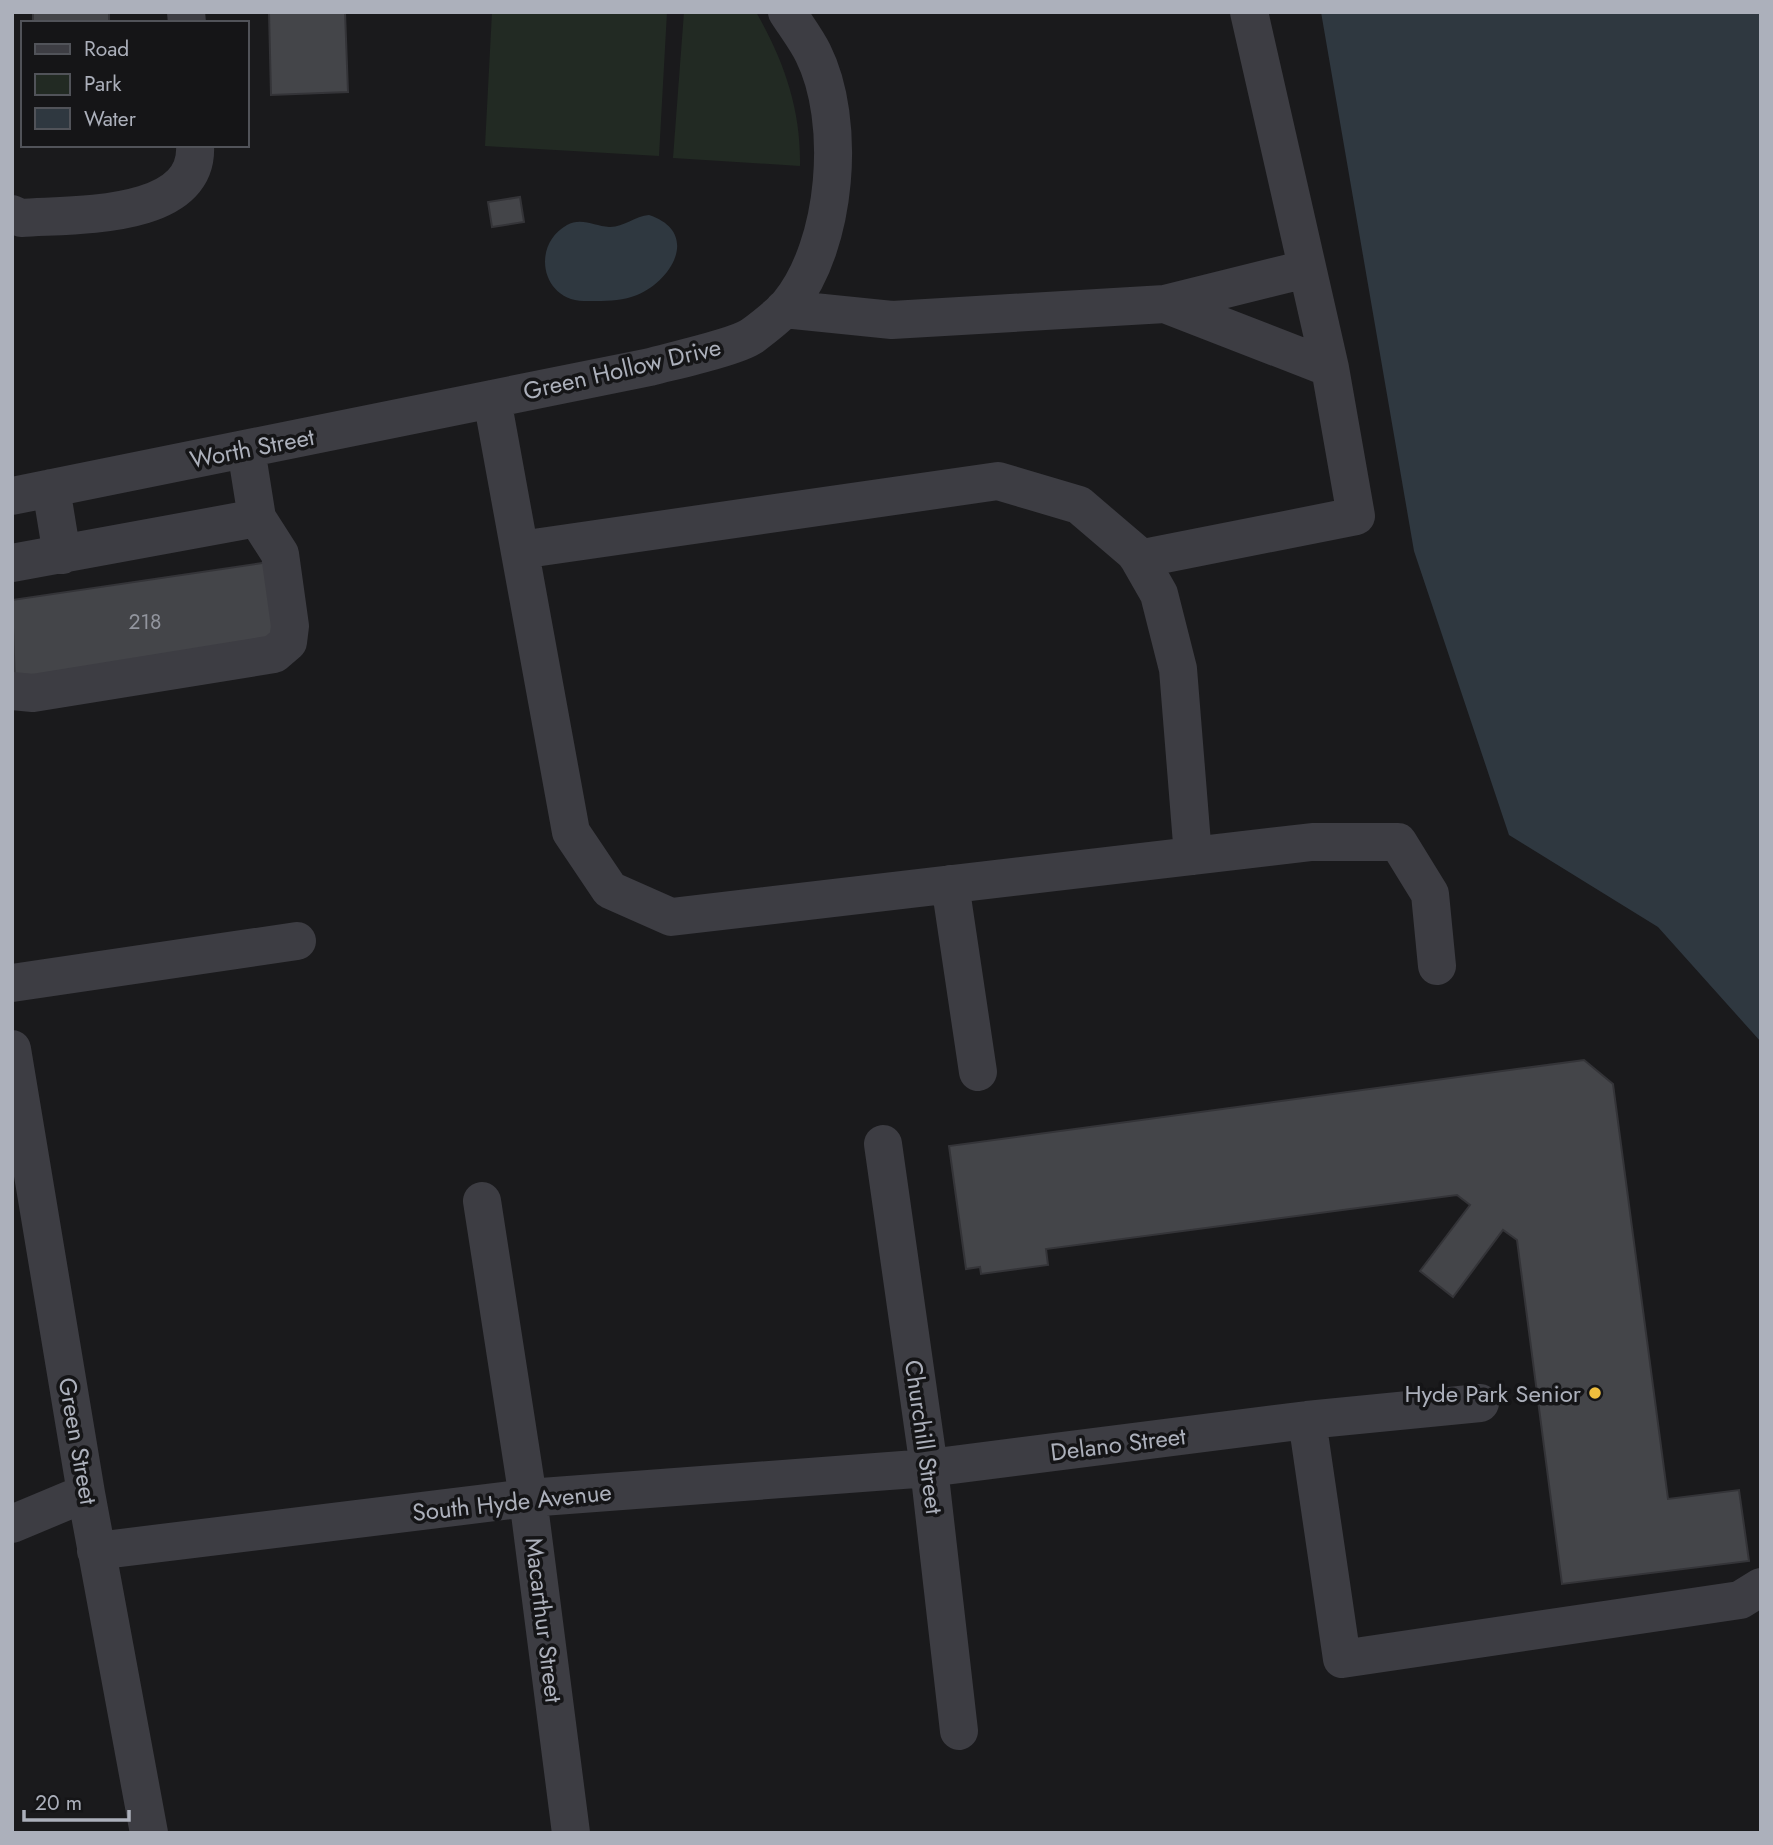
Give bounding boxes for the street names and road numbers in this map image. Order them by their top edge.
street label: Green Hollow Drive [520,329,724,409]
street label: Worth Street [187,419,317,477]
street label: Churchill Street [896,1358,952,1517]
street label: Green Street [50,1375,106,1507]
street label: Delano Street [1048,1418,1188,1470]
street label: South Hyde Avenue [411,1474,613,1530]
street label: Macarthur Street [517,1536,572,1705]

